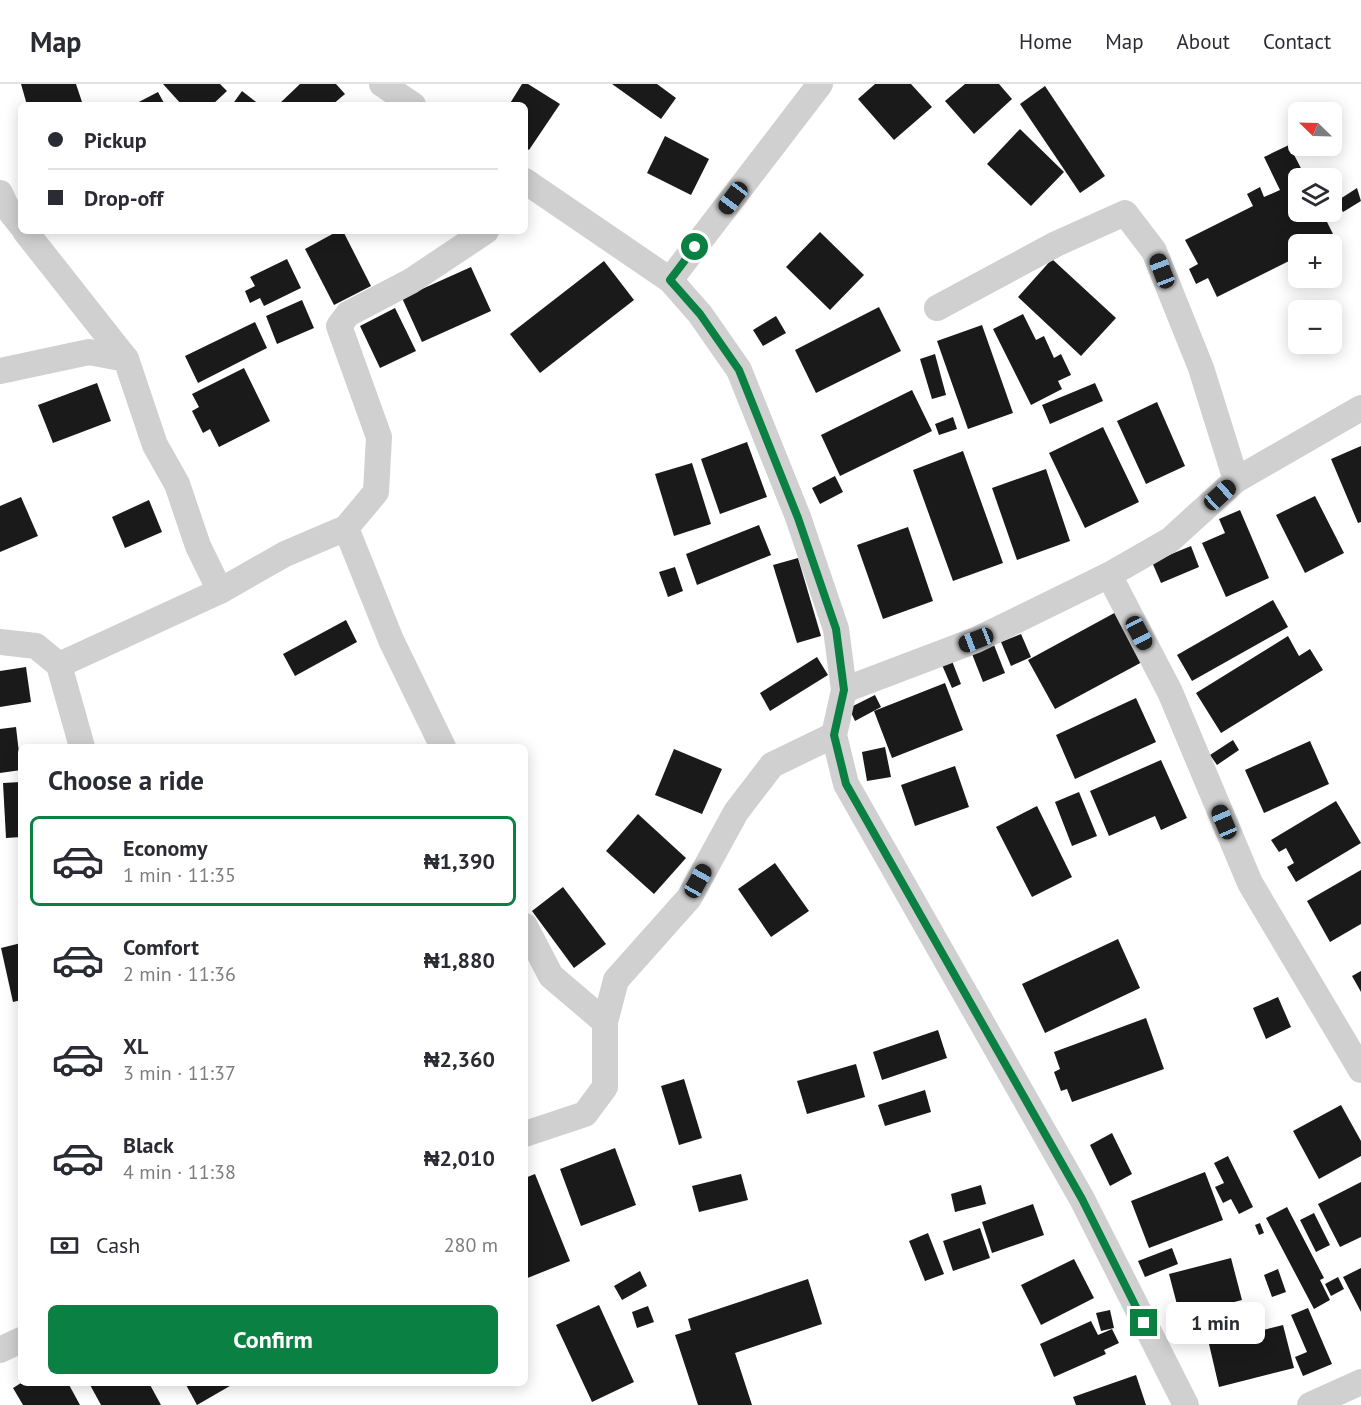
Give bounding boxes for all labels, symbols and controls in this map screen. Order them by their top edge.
text: Map [30,23,81,60]
text: Home [1019,28,1072,55]
text: Map [1105,28,1144,55]
text: About [1177,28,1230,55]
text: Contact [1263,28,1331,55]
north arrow [1288,102,1342,156]
map controls [1288,102,1342,354]
text: Pickup [84,126,147,154]
button: layers [1288,168,1342,222]
car [715,178,751,218]
text: Drop-off [84,184,163,212]
route start [681,233,708,260]
button: + [1288,234,1342,288]
car [1147,251,1177,291]
button: − [1288,300,1342,354]
car [1201,476,1239,514]
car [1123,613,1155,653]
car [956,625,996,655]
text: Choose a ride [48,763,204,797]
car [1209,802,1239,842]
icon: car [51,834,105,888]
text: Economy [123,834,207,862]
text: ₦1,390 [424,847,495,875]
car [681,861,715,901]
text: 1 min · 11:35 [123,862,236,888]
icon: car [51,933,105,987]
text: Comfort [123,933,199,961]
text: ₦1,880 [424,946,495,974]
text: 2 min · 11:36 [123,961,236,987]
icon: car [51,1032,105,1086]
text: XL [123,1032,148,1060]
text: ₦2,360 [424,1045,495,1073]
text: 3 min · 11:37 [123,1060,236,1086]
icon: car [51,1131,105,1185]
text: Black [123,1131,174,1159]
text: ₦2,010 [424,1144,495,1172]
text: 4 min · 11:38 [123,1159,236,1185]
icon: cash [48,1229,81,1262]
text: Cash [96,1231,140,1259]
text: 280 m [444,1232,498,1258]
callout: 1 min [1165,1302,1264,1344]
button: Confirm [48,1305,498,1374]
route end [1130,1309,1157,1336]
text: 1 min [1191,1310,1240,1336]

